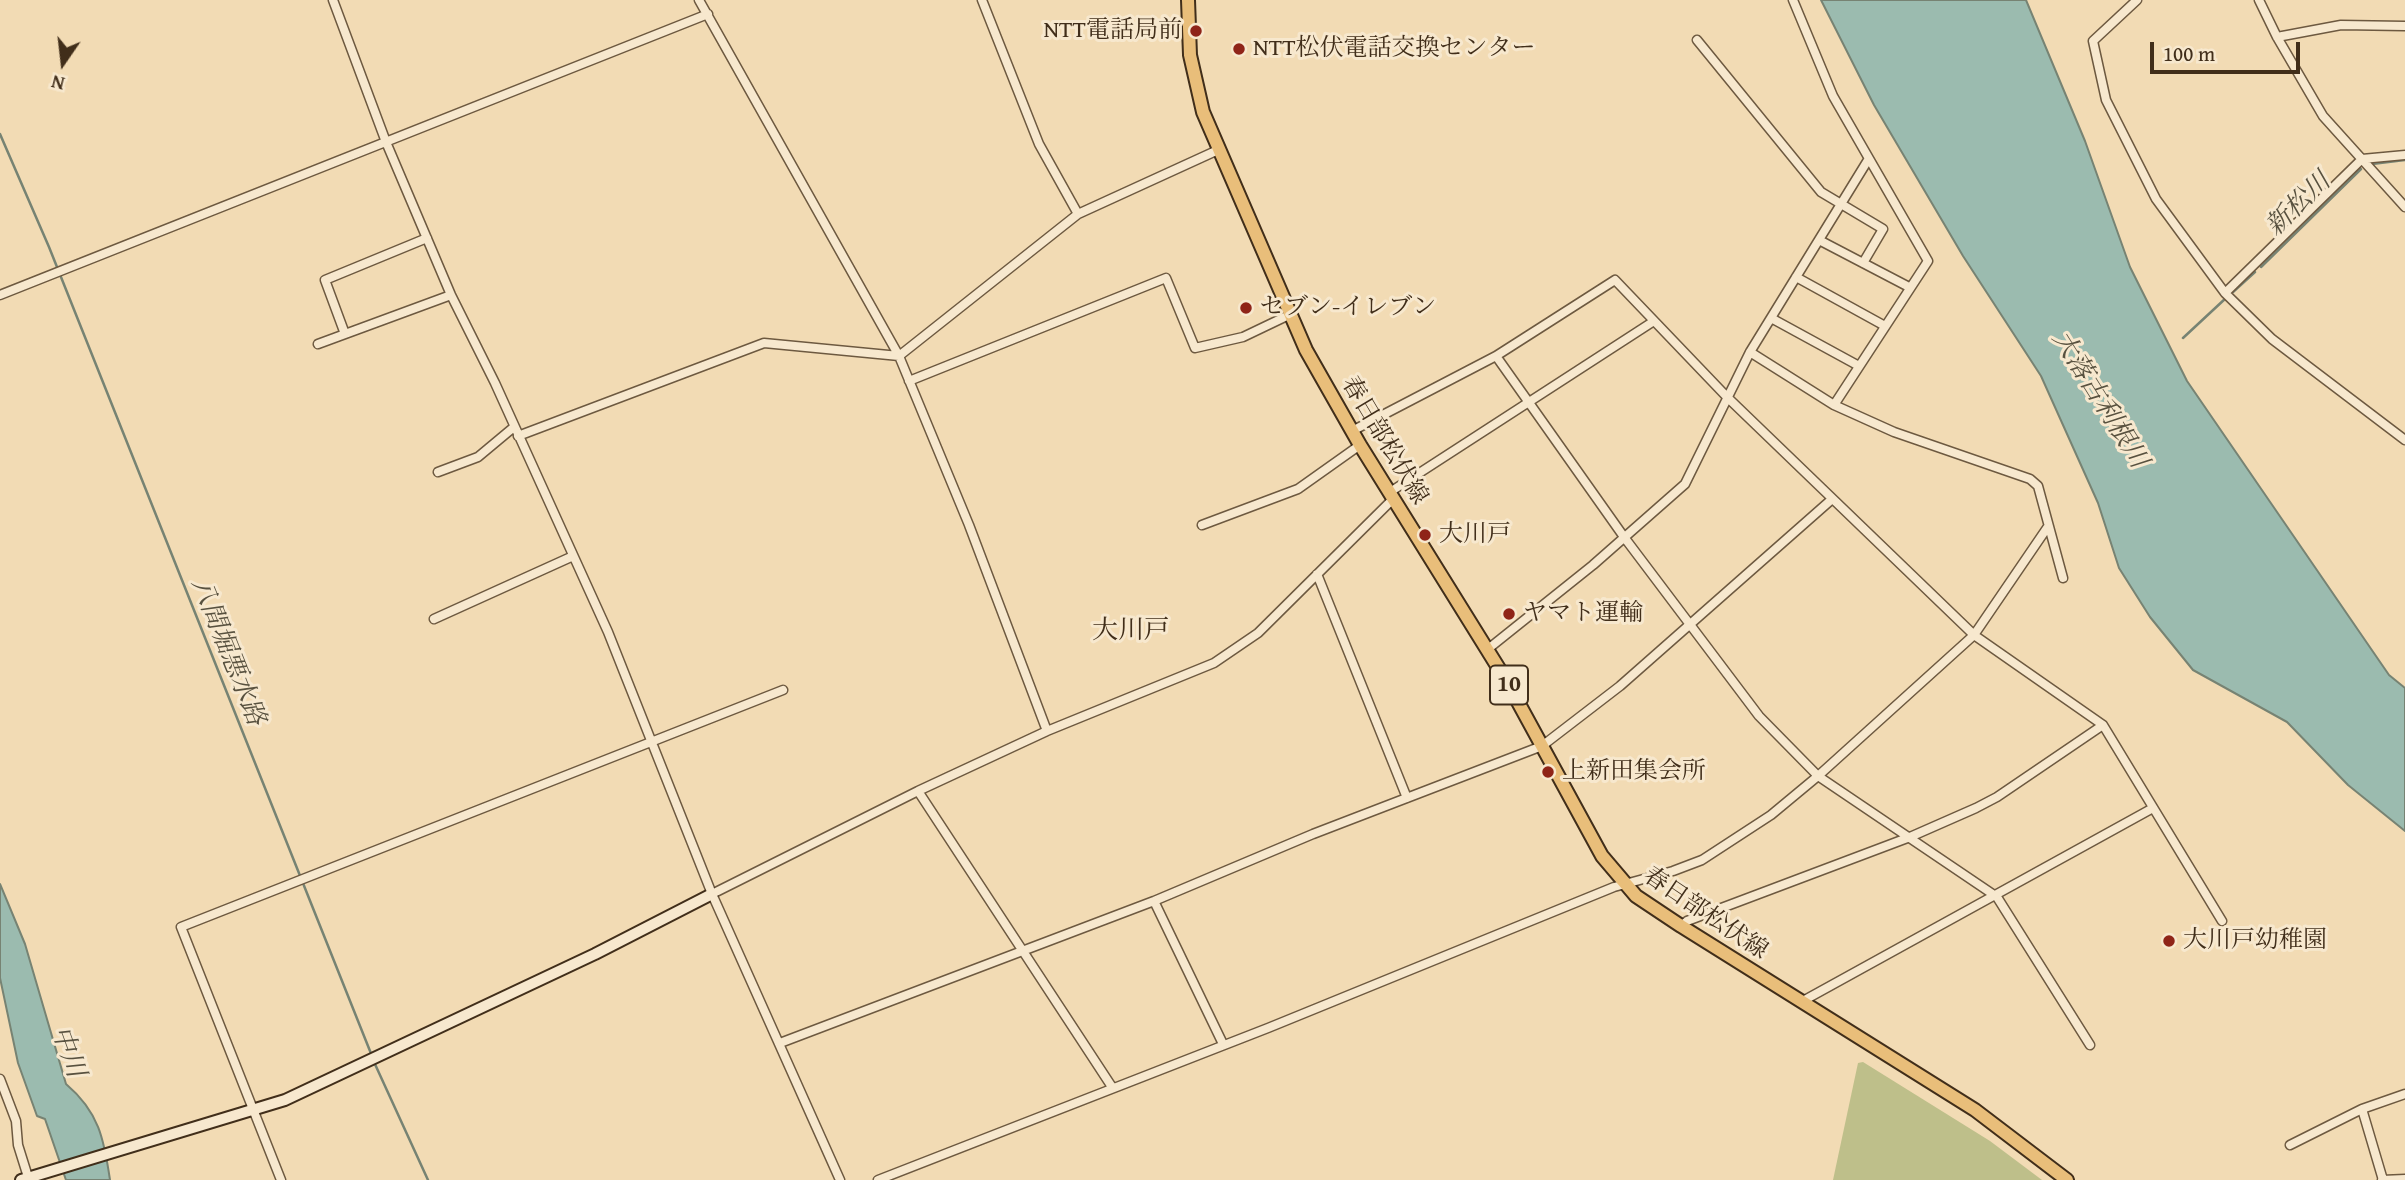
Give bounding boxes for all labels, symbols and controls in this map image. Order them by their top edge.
place label: NTT電話局前 [1043,17,1182,45]
marker: NTT電話局前 [1188,23,1204,39]
north arrow [28,28,98,98]
scale bar [2153,28,2304,72]
place label: NTT松伏電話交換センター [1253,35,1536,63]
text: 100 m [2163,38,2215,69]
marker: NTT松伏電話交換センター [1231,41,1247,57]
text: N [48,68,67,98]
water label: 新松川 [2260,167,2338,243]
place label: セブン-イレブン [1260,294,1436,322]
marker: セブン-イレブン [1238,300,1254,316]
water label: 大落古利根川 [2044,326,2154,474]
street label: 春日部松伏線 [1335,372,1433,510]
place label: 大川戸 [1439,521,1511,549]
marker: 大川戸 [1417,527,1433,543]
water label: 八間堀悪水路 [183,574,271,730]
place label: ヤマト運輸 [1523,600,1643,628]
marker: ヤマト運輸 [1501,606,1517,622]
district label: 大川戸 [1092,615,1170,647]
road number: 10 [1490,666,1528,705]
place label: 上新田集会所 [1562,758,1706,786]
marker: 上新田集会所 [1540,764,1556,780]
street label: 春日部松伏線 [1637,862,1773,966]
place label: 大川戸幼稚園 [2183,927,2327,955]
marker: 大川戸幼稚園 [2161,933,2177,949]
water label: 中川 [43,1022,91,1082]

